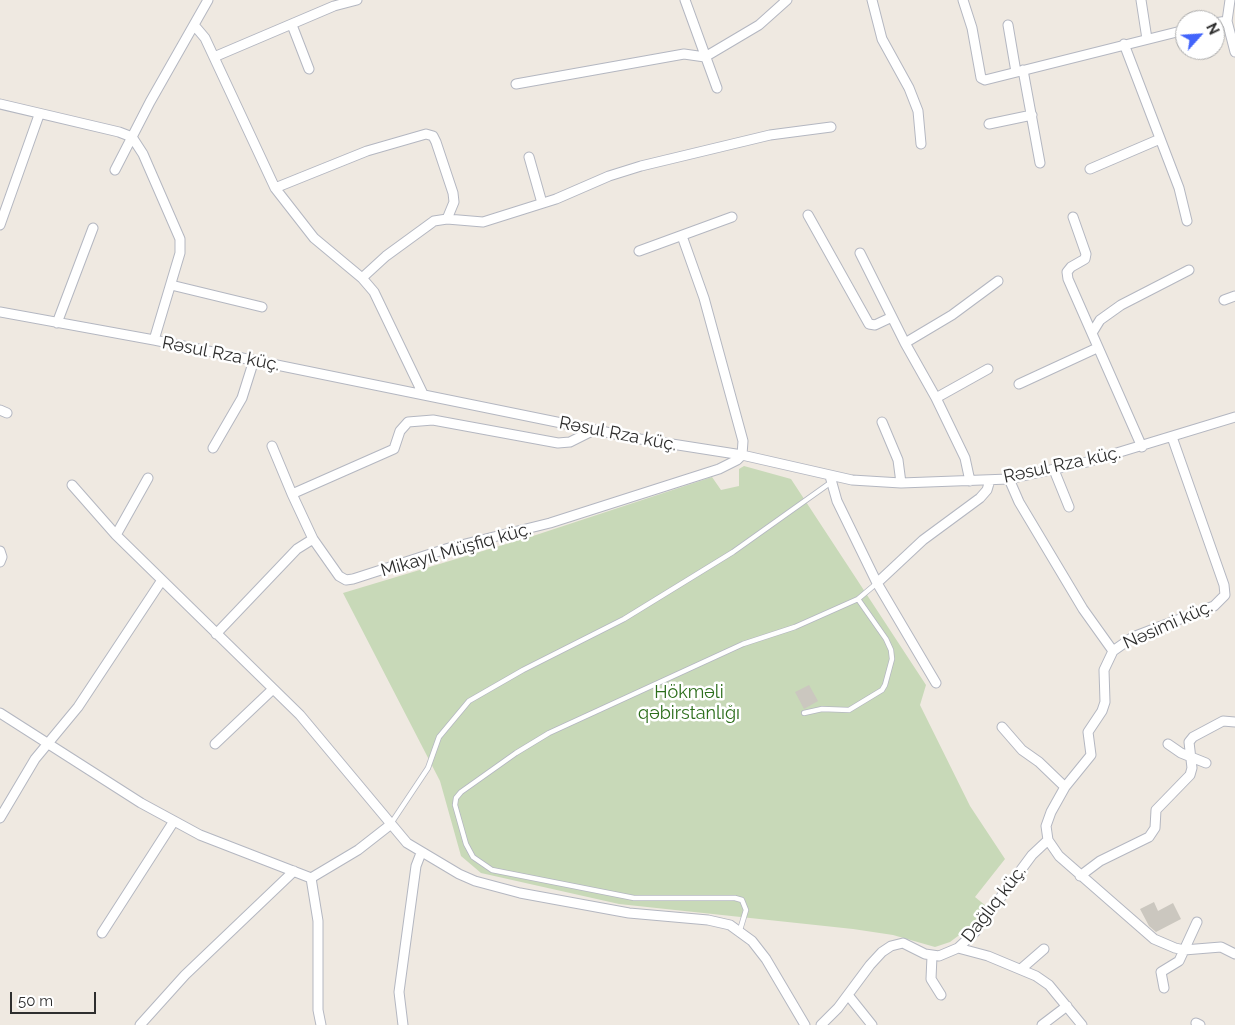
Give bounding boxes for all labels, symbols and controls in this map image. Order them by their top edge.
north arrow [1175,10,1225,60]
text: N [1203,21,1222,37]
street label: Rəsul Rza küç. [160,332,282,376]
street label: Rəsul Rza küç. [557,412,679,456]
street label: Rəsul Rza küç. [1001,442,1123,488]
street label: Mikayıl Müşfiq küç. [378,518,534,582]
street label: Nəsimi küç. [1120,596,1216,654]
park label: Hökməli qəbirstanlığı [638,682,740,724]
street label: Dağlıq küç. [957,861,1031,947]
scale bar [12,982,99,1014]
text: 50 m [18,992,53,1010]

